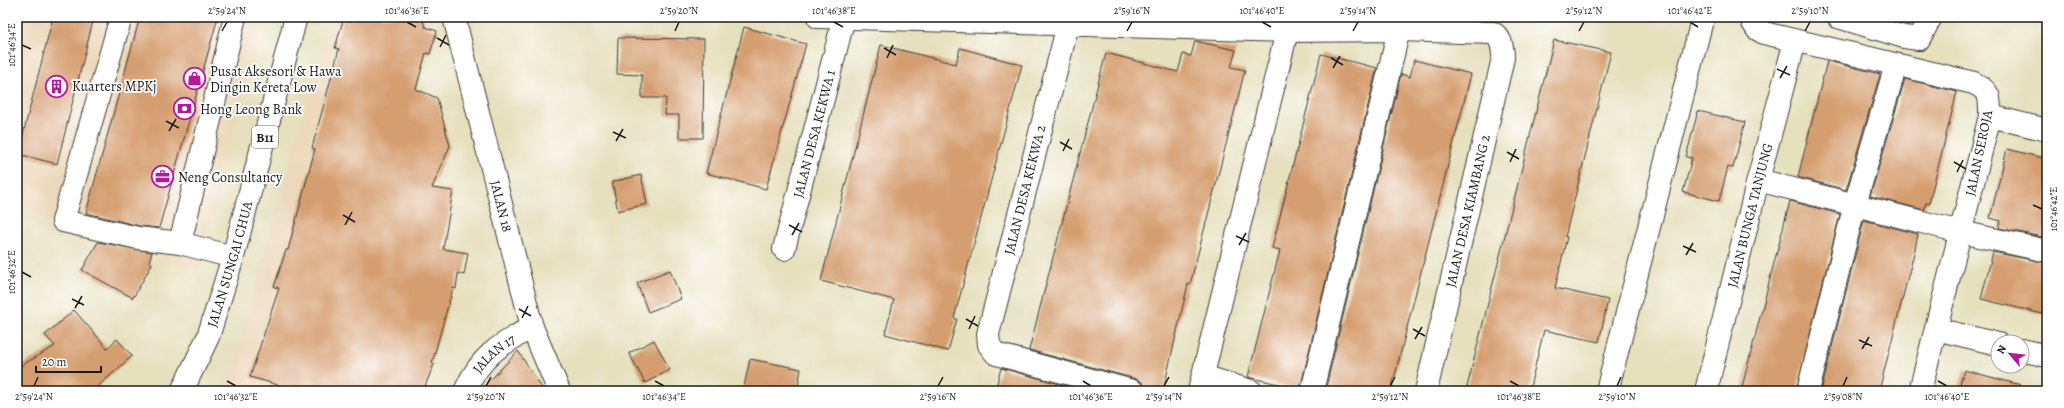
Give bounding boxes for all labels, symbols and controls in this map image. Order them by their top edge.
text: 2°59'24"N [208,4,246,17]
text: 101°46'36"E [385,4,429,17]
text: 2°59'20"N [660,4,698,17]
text: 101°46'38"E [812,4,856,17]
text: 2°59'16"N [1114,4,1150,17]
text: 101°46'40"E [1240,4,1285,17]
text: 2°59'14"N [1340,4,1376,17]
text: 2°59'12"N [1566,4,1602,17]
text: 101°46'42"E [1668,4,1712,17]
text: 2°59'10"N [1791,4,1829,17]
text: 101°46'34"E [5,23,18,67]
place label: Pusat Aksesori & Hawa Dingin Kereta Low [210,62,342,97]
shop icon: Pusat Aksesori & Hawa Dingin Kereta Low [181,66,207,92]
street label: JALAN DESA KEKWA 1 [788,67,840,200]
building icon: Kuarters MPKj [43,73,69,99]
place label: Kuarters MPKj [72,77,157,96]
bank icon: Hong Leong Bank [172,96,198,122]
place label: Hong Leong Bank [200,100,302,119]
street label: JALAN SEROJA [1961,107,1998,198]
street label: JALAN DESA KEKWA 2 [1000,123,1050,257]
road number: B11 [252,126,278,148]
street label: JALAN DESA KIAMBANG 2 [1441,132,1495,289]
street label: JALAN BUNGA TANJUNG [1722,141,1777,290]
office icon: Neng Consultancy [149,164,175,190]
place label: Neng Consultancy [178,168,283,187]
street label: JALAN 18 [486,178,517,234]
text: 101°46'42"E [2047,187,2060,231]
street label: JALAN SUNGAI CHUA [202,198,257,330]
text: 101°46'32"E [5,250,18,294]
street label: JALAN 17 [468,329,519,377]
north arrow [1990,334,2030,374]
text: N [1993,342,2010,357]
scale bar [36,348,101,374]
text: 20 m [42,354,66,370]
text: 2°59'24"N [15,390,53,403]
text: 101°46'32"E [214,390,258,403]
text: 2°59'20"N [467,390,505,403]
text: 101°46'34"E [642,390,686,403]
text: 2°59'16"N [920,390,956,403]
text: 101°46'36"E [1069,390,1113,403]
text: 2°59'14"N [1146,390,1182,403]
text: 2°59'12"N [1372,390,1408,403]
text: 101°46'38"E [1497,390,1541,403]
text: 2°59'10"N [1598,390,1636,403]
text: 2°59'08"N [1824,390,1862,403]
text: 101°46'40"E [1925,390,1970,403]

